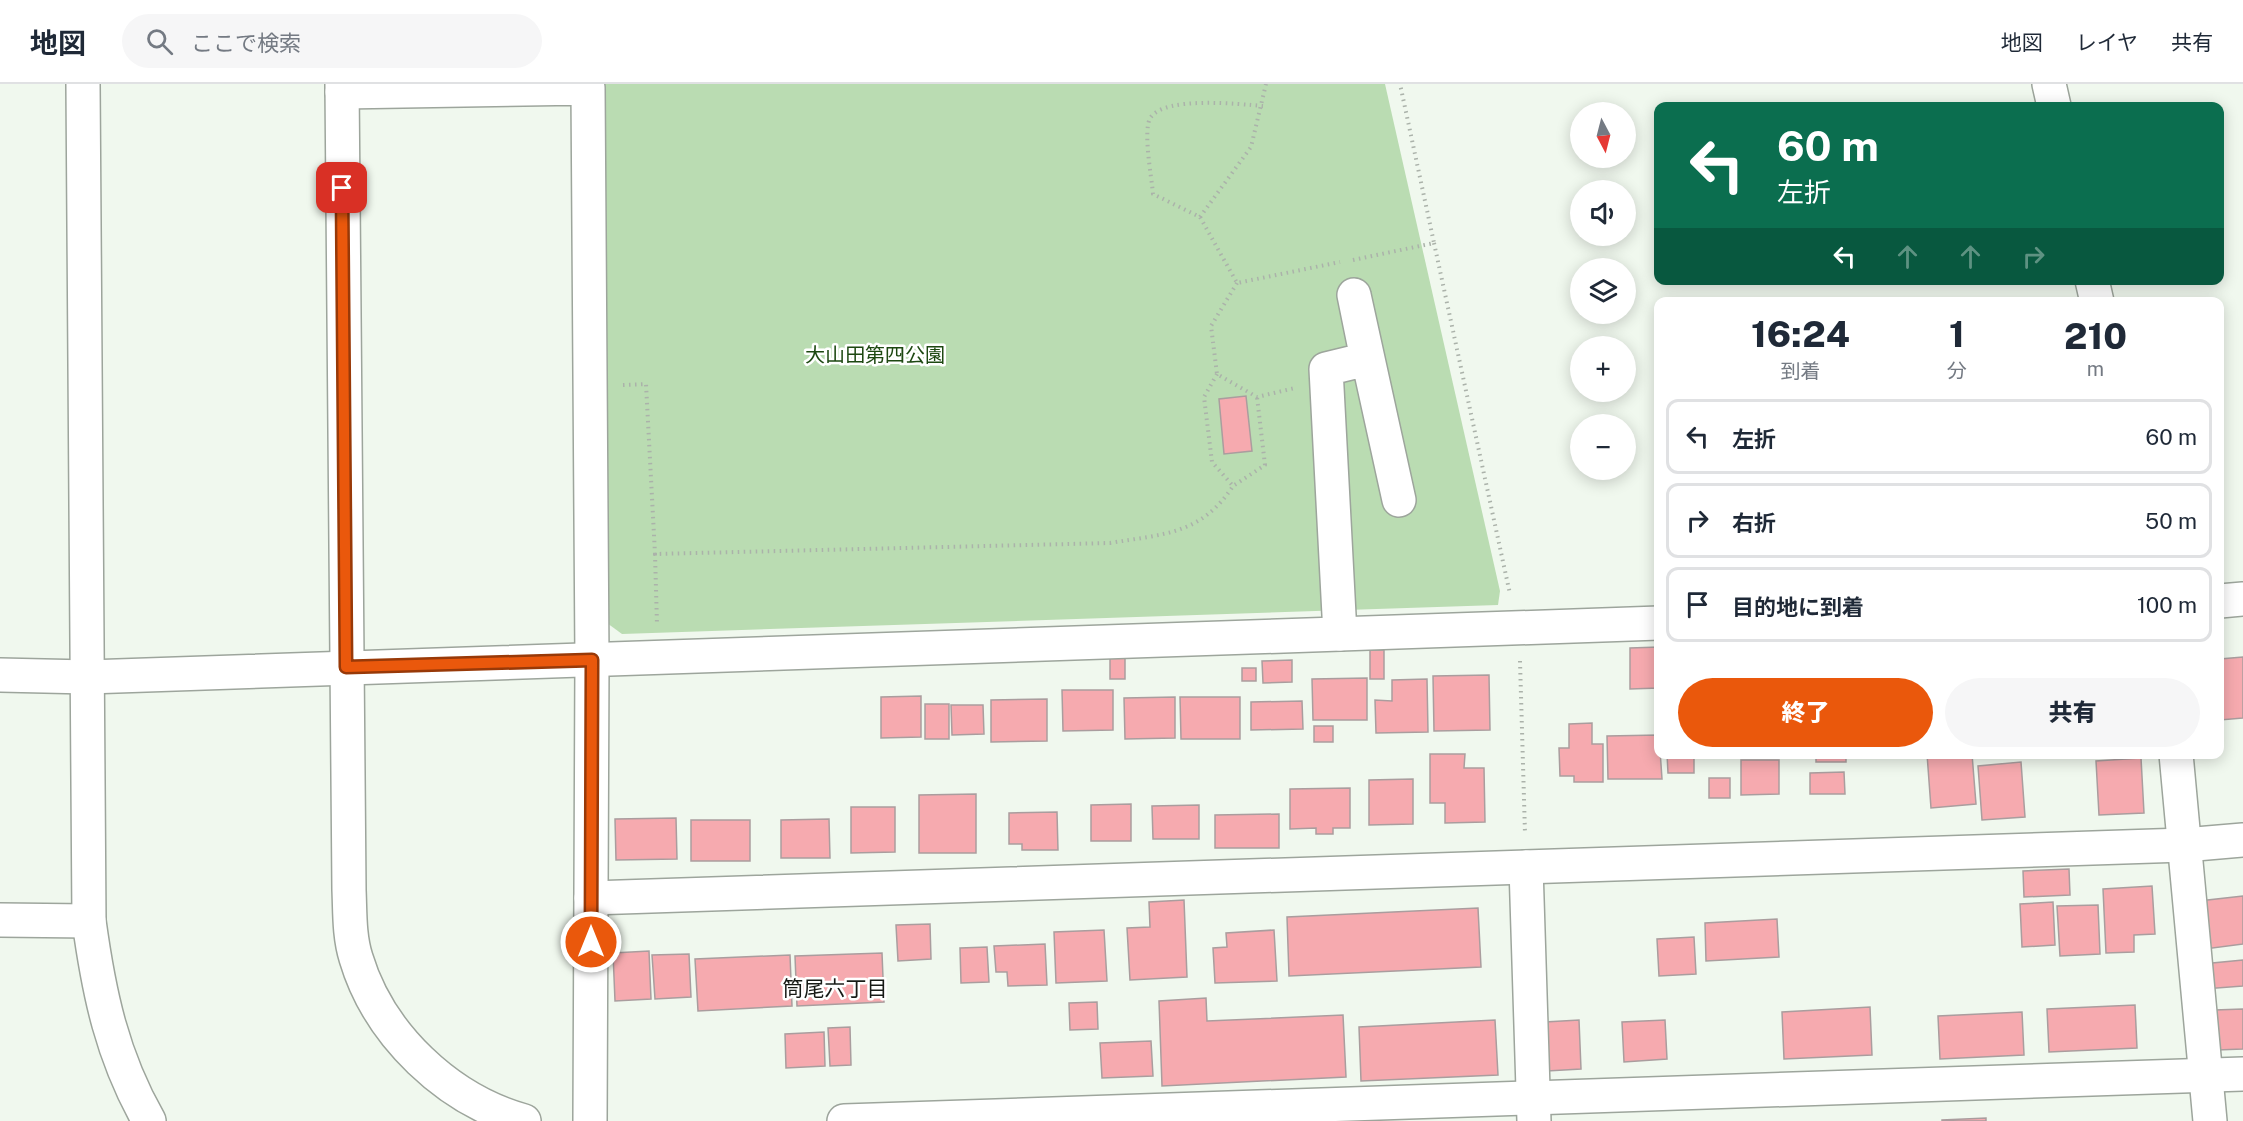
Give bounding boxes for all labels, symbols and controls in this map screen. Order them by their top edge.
search box [122,14,542,68]
icon: search [143,25,176,58]
text: 地図 [30,26,86,59]
text: ここで検索 [191,30,301,56]
text: 地図 [2001,30,2043,55]
text: レイヤ [2076,30,2138,55]
text: 共有 [2171,30,2213,55]
north arrow [1570,102,1636,168]
map controls [1570,102,1636,480]
text: 60 m [1777,121,1879,170]
icon: left [1678,126,1756,204]
pin [316,162,367,213]
icon: arrive [325,171,358,204]
text: 左折 [1777,176,1831,208]
button: sound [1570,180,1636,246]
icon: left [1828,240,1861,273]
icon: ahead [1891,240,1924,273]
icon: ahead [1954,240,1987,273]
icon: right [2017,240,2050,273]
button: layers [1570,258,1636,324]
text: 16:24 [1751,313,1850,355]
text: 1 [1949,313,1965,355]
text: 210 [2064,315,2127,357]
button: + [1570,336,1636,402]
park label: 大山田第四公園 [805,343,945,367]
text: m [2087,357,2104,381]
text: 到着 [1780,359,1820,383]
text: 分 [1947,359,1967,383]
button: − [1570,414,1636,480]
icon: left [1681,420,1714,453]
text: 60 m [2146,424,2197,450]
text: 左折 [1732,426,1776,452]
icon: right [1681,504,1714,537]
text: 50 m [2145,508,2197,534]
text: 右折 [1732,510,1776,536]
icon: arrive [1681,588,1714,621]
text: 100 m [2137,592,2197,618]
text: 目的地に到着 [1732,594,1864,620]
button: 終了 [1678,678,1933,747]
button: 共有 [1945,678,2200,747]
position arrow [559,910,623,974]
district label: 筒尾六丁目 [783,976,888,1001]

